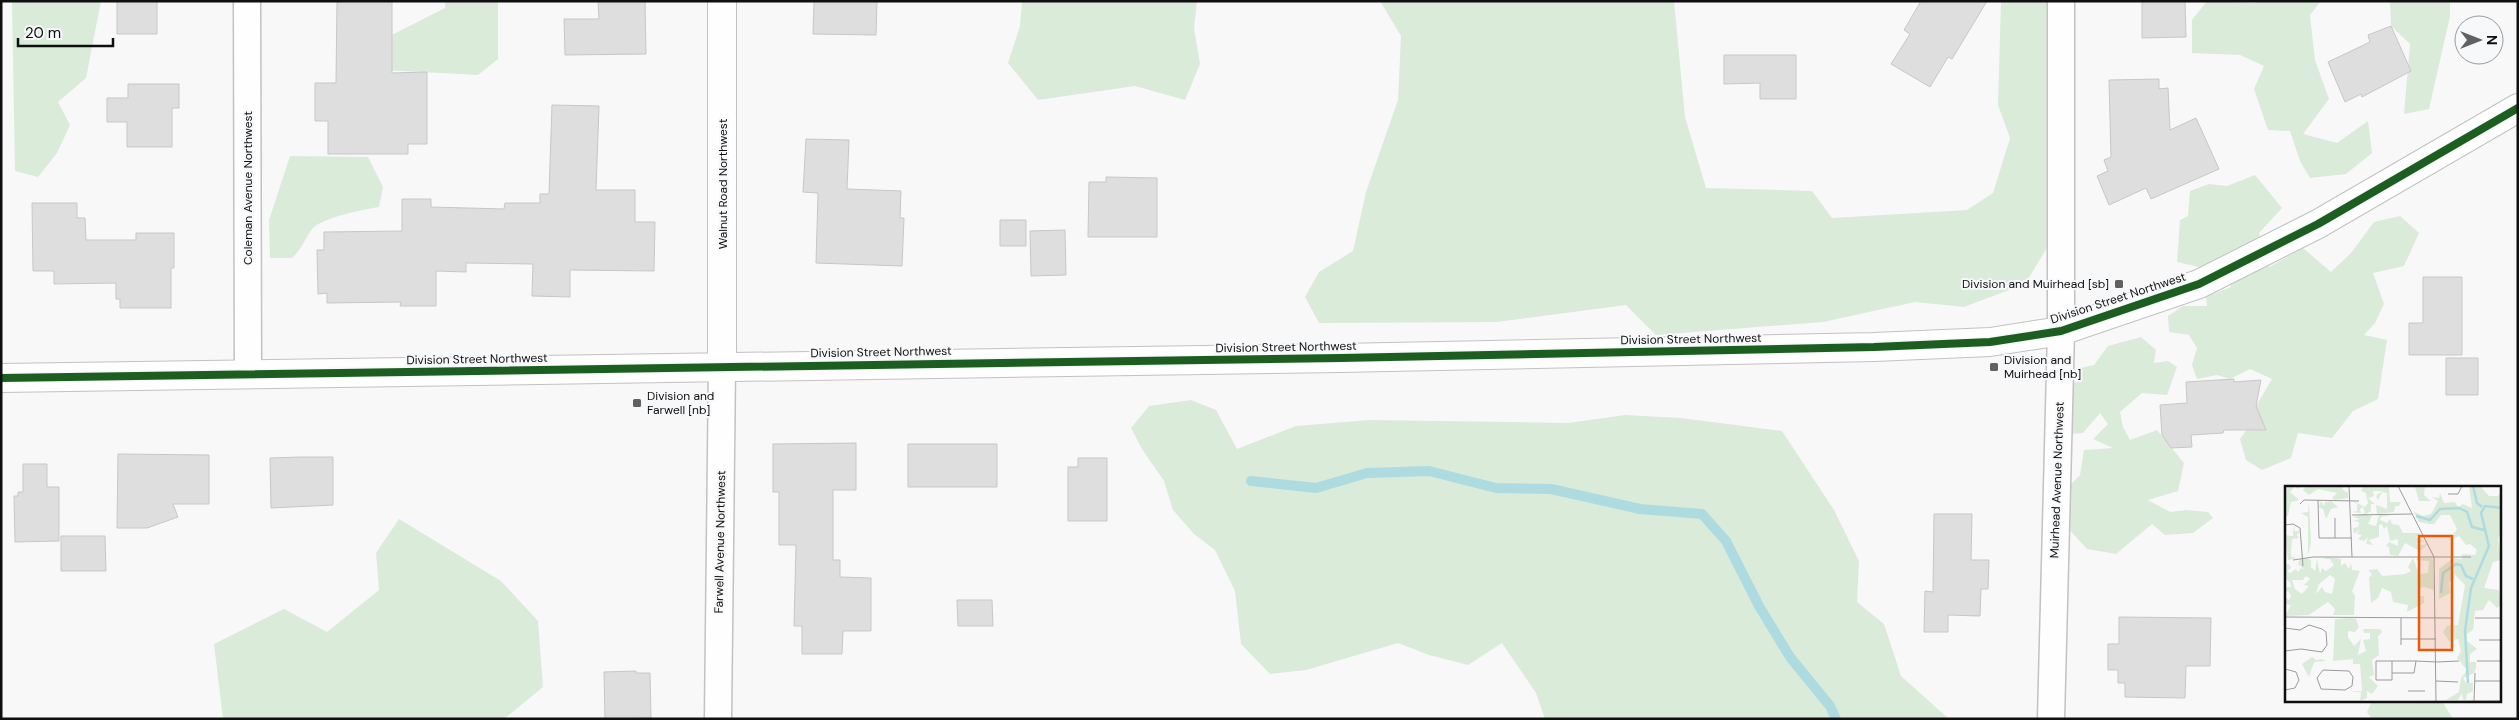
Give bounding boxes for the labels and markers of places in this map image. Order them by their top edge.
place label: Division and Muirhead [sb] [1962,276,2109,292]
marker: Division and Muirhead [sb] [2113,278,2125,290]
place label: Division and Muirhead [nb] [2004,352,2081,382]
marker: Division and Muirhead [nb] [1988,361,2000,373]
place label: Division and Farwell [nb] [647,388,714,418]
marker: Division and Farwell [nb] [631,397,643,409]

